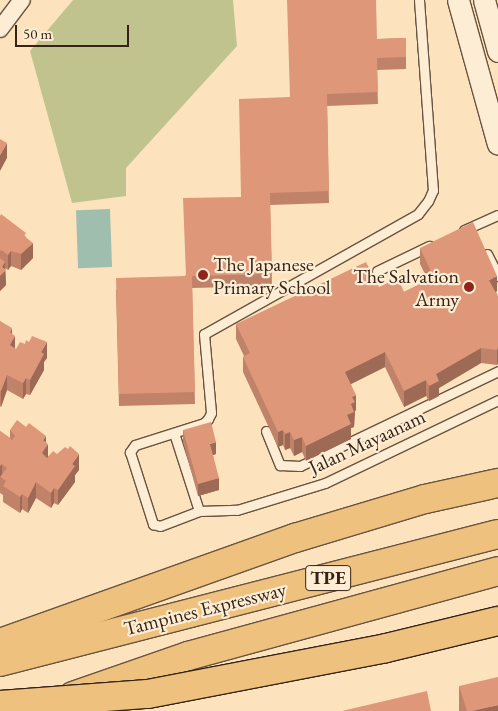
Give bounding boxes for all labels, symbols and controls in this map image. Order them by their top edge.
scale bar [18,15,131,47]
text: 50 m [23,24,52,43]
place label: The Japanese Primary School [213,252,331,299]
place label: The Salvation Army [353,264,459,311]
marker: The Japanese Primary School [197,269,209,281]
marker: The Salvation Army [463,281,475,293]
street label: Jalan Mayaanam [305,404,429,480]
road number: TPE [304,562,352,594]
street label: Tampines Expressway [121,577,289,641]

